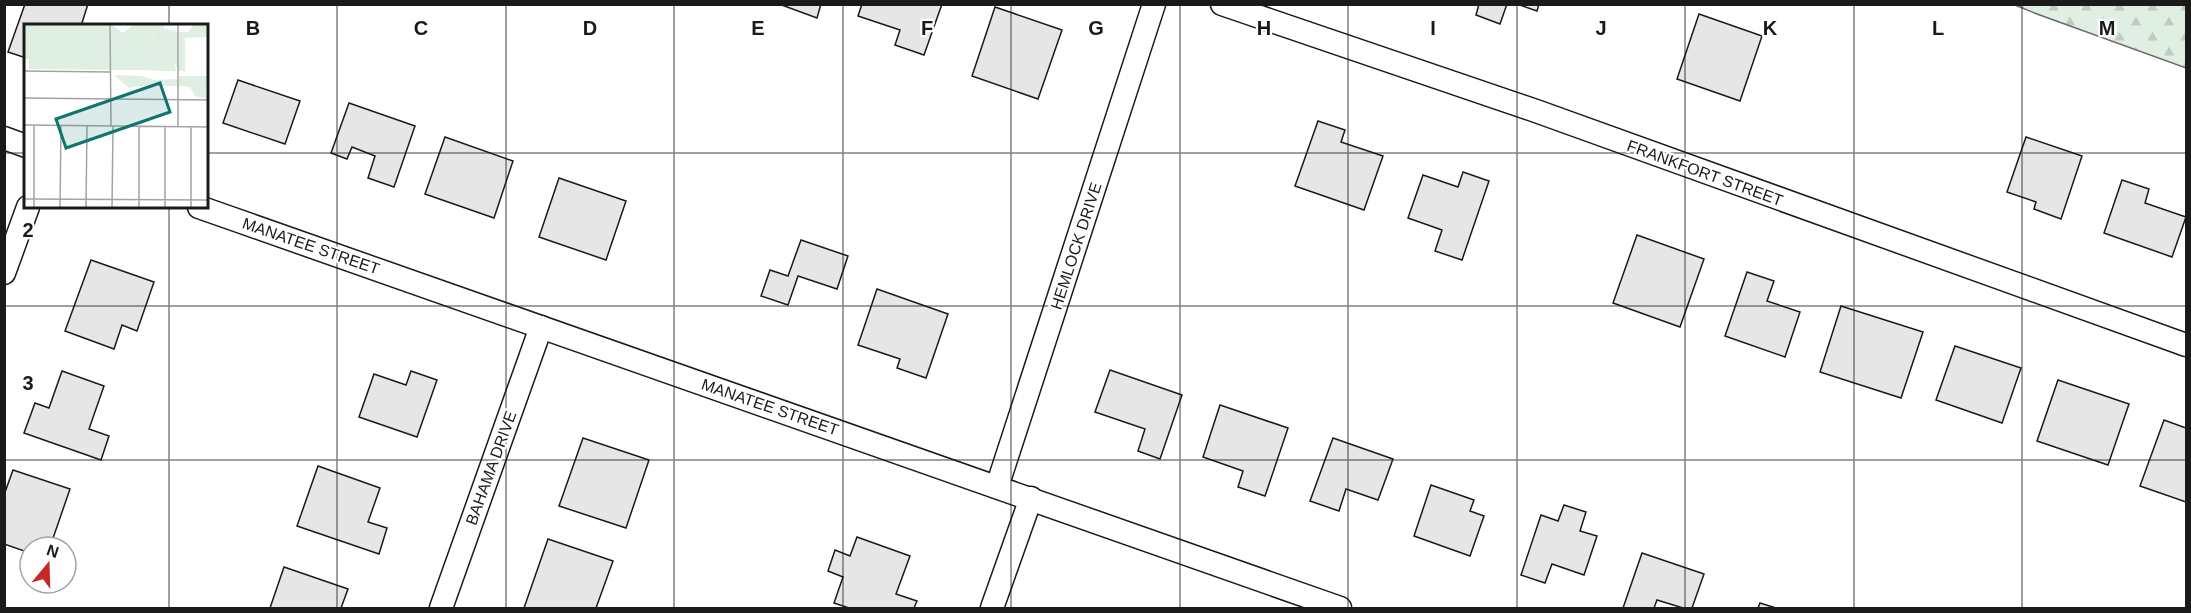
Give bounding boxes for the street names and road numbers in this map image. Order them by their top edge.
street label: FRANKFORT STREET [1625,137,1786,209]
street label: HEMLOCK DRIVE [1047,180,1105,312]
street label: MANATEE STREET [240,215,382,278]
street label: MANATEE STREET [699,376,841,439]
street label: BAHAMA DRIVE [462,409,520,527]

